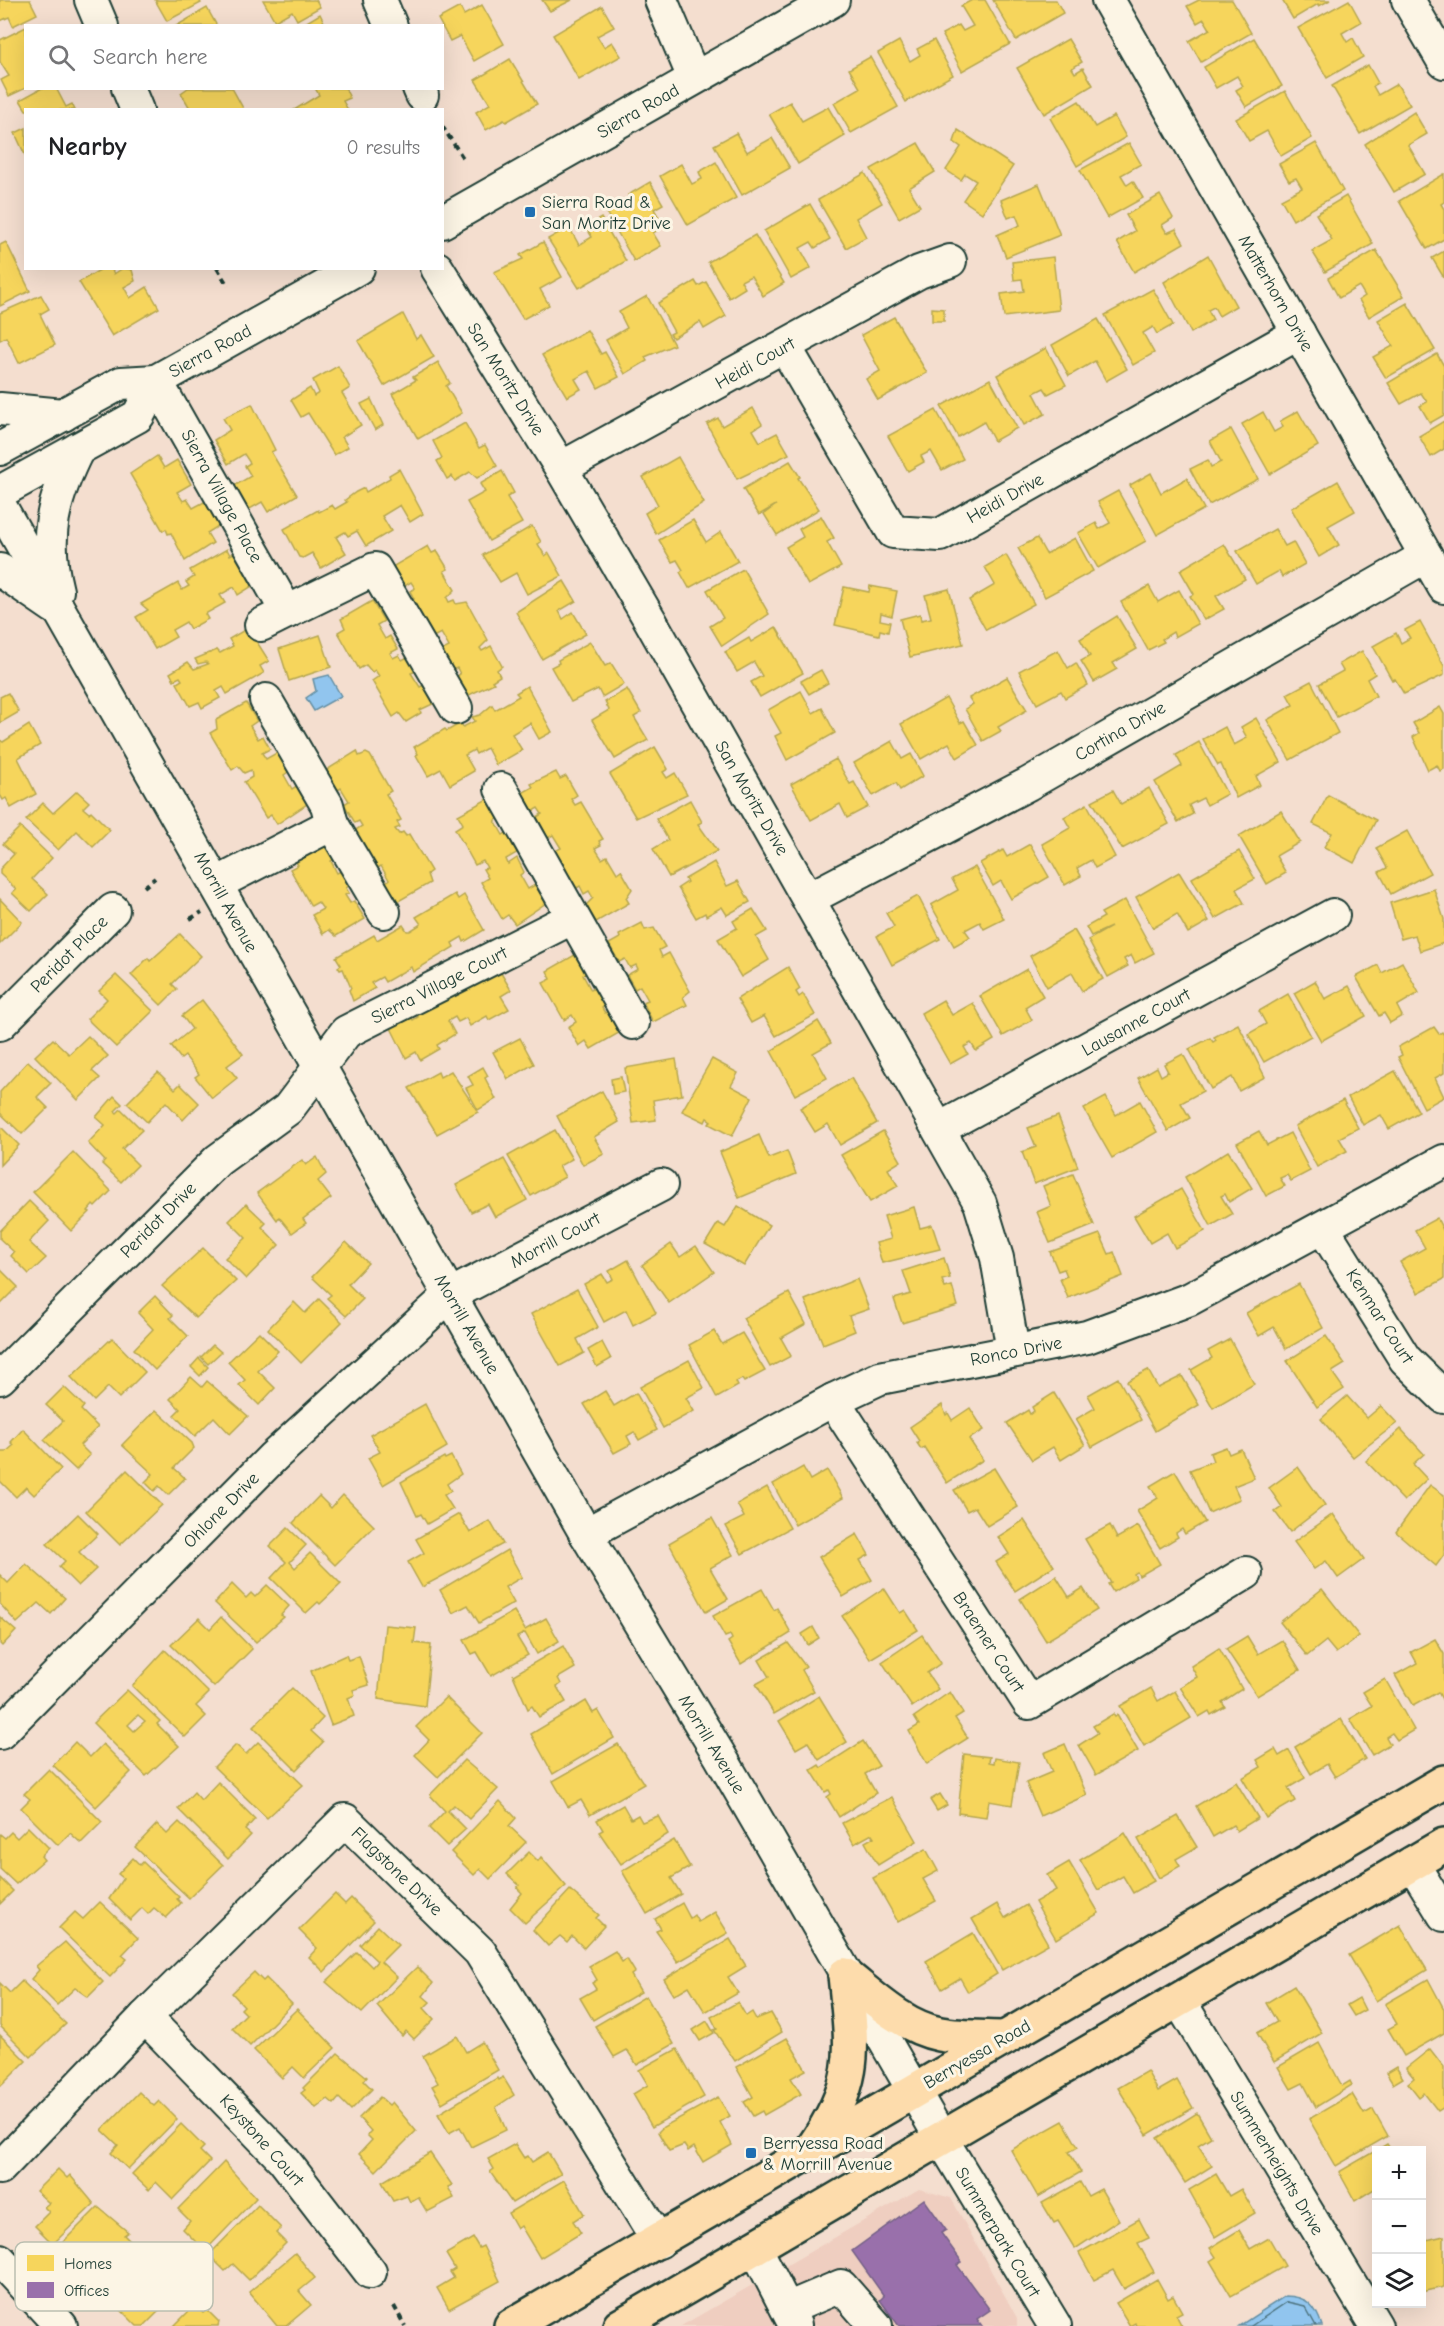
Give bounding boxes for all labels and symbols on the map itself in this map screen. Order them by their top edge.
street label: Sierra Road [594,80,683,143]
place label: Sierra Road & San Moritz Drive [542,192,671,234]
marker: Sierra Road & San Moritz Drive [523,205,537,219]
street label: Matterhorn Drive [1234,231,1317,355]
street label: San Moritz Drive [463,319,549,439]
street label: Sierra Road [165,320,255,383]
street label: Heidi Court [712,333,799,394]
street label: Sierra Village Place [176,426,267,566]
street label: Heidi Drive [963,469,1047,528]
street label: Cortina Drive [1071,697,1169,766]
street label: San Moritz Drive [710,737,793,859]
street label: Morrill Avenue [189,848,262,956]
street label: Peridot Place [26,911,112,997]
street label: Sierra Village Court [368,942,511,1029]
street label: Lausanne Court [1078,984,1195,1061]
street label: Peridot Drive [116,1178,201,1263]
street label: Morrill Court [507,1208,605,1273]
street label: Kenmar Court [1341,1265,1418,1368]
street label: Morrill Avenue [430,1271,504,1378]
street label: Ronco Drive [968,1332,1064,1371]
street label: Ohlone Drive [179,1468,264,1553]
street label: Braemer Court [948,1588,1029,1697]
street label: Morrill Avenue [674,1691,749,1798]
street label: Flagstone Drive [347,1823,447,1920]
street label: Berryessa Road [920,2015,1035,2094]
street label: Summerheights Drive [1225,2087,1328,2239]
street label: Keystone Court [215,2090,309,2191]
place label: Berryessa Road & Morrill Avenue [763,2133,892,2175]
marker: Berryessa Road & Morrill Avenue [744,2146,758,2160]
street label: Summerpark Court [950,2163,1045,2302]
legend [15,2242,213,2311]
text: Homes [64,2255,112,2273]
text: Offices [64,2282,110,2300]

